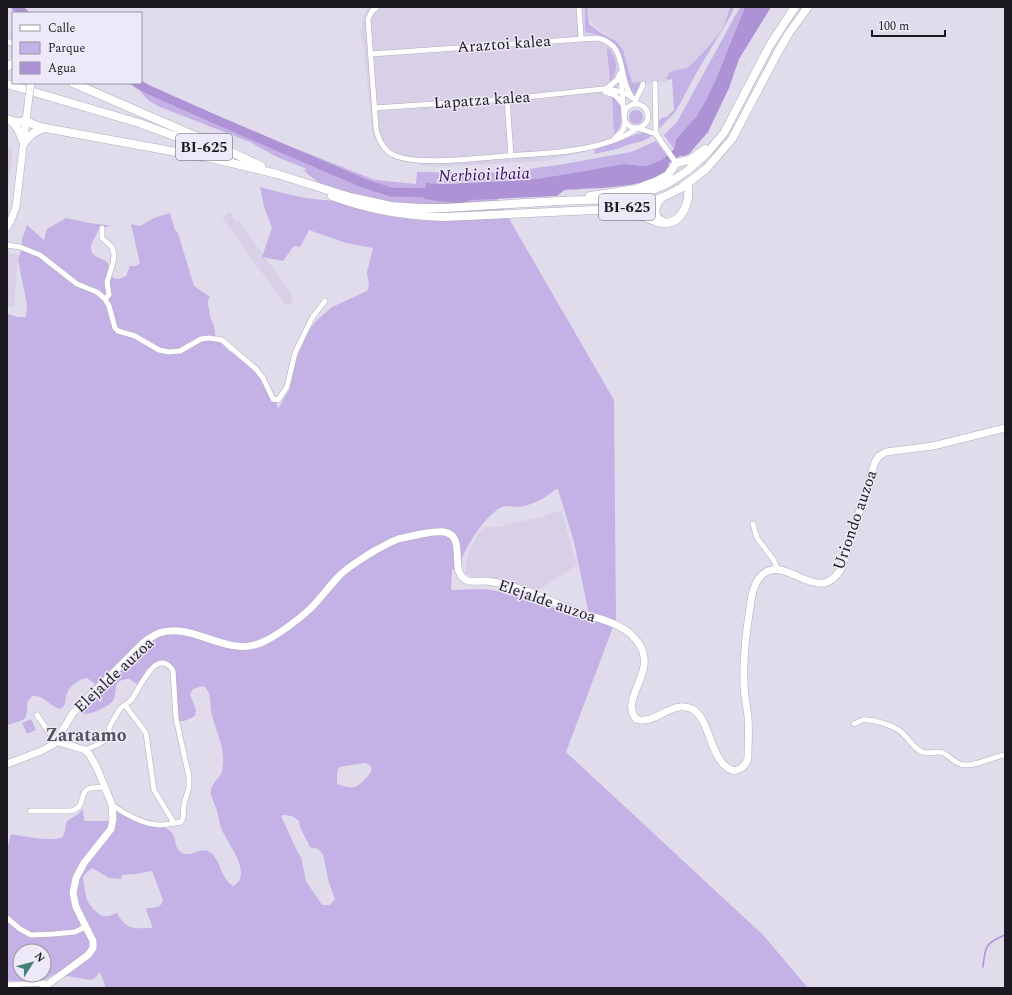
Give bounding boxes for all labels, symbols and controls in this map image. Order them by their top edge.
legend [12,12,142,84]
scale bar [872,12,945,38]
text: 100 m [878,17,909,36]
text: Calle [48,19,76,38]
street label: Araztoi kalea [456,29,552,59]
text: Parque [48,39,85,58]
text: Agua [48,59,76,78]
street label: Lapatza kalea [433,85,531,115]
road number: BI-625 [176,134,232,160]
water label: Nerbioi ibaia [438,160,531,190]
road number: BI-625 [599,194,655,220]
street label: Uriondo auzoa [827,467,883,573]
street label: Elejalde auzoa [495,573,599,629]
street label: Elejalde auzoa [69,631,160,719]
district label: Zaratamo [45,722,127,749]
north arrow [12,943,52,983]
text: N [30,949,49,966]

